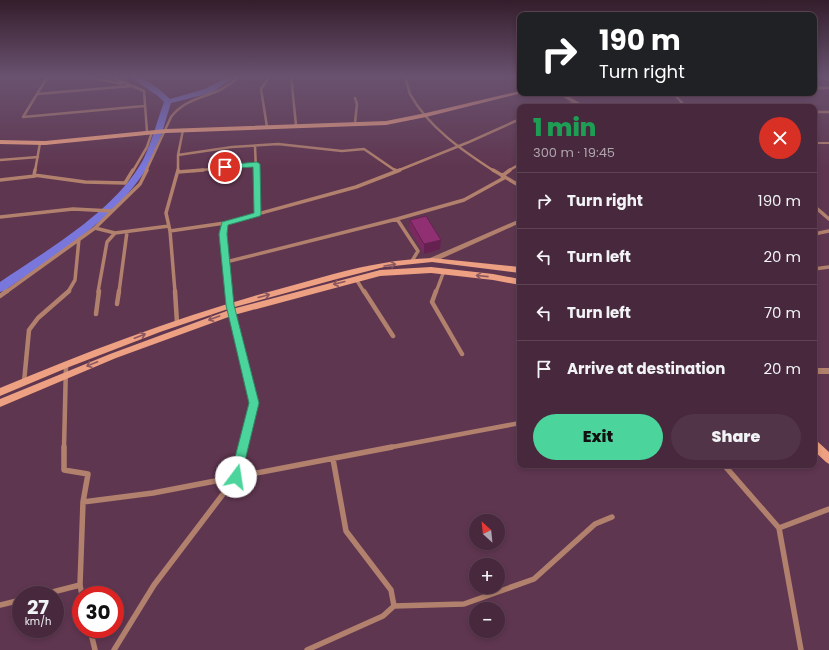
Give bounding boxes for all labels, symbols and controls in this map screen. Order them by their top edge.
text: 190 m [599,21,681,60]
icon: right [533,28,585,80]
text: Turn right [599,59,685,84]
text: 1 min [533,111,596,144]
button: close [759,117,801,159]
text: 300 m · 19:45 [533,143,615,162]
pin [208,150,242,184]
icon: arrive [214,156,236,178]
icon: right [533,190,555,212]
text: Turn right [567,190,643,211]
text: 190 m [758,190,801,211]
icon: left [533,246,555,268]
text: Turn left [567,246,631,267]
text: 20 m [763,246,801,267]
one-way arrow [383,260,396,268]
one-way arrow [475,272,488,279]
one-way arrow [333,279,346,287]
one-way arrow [257,292,270,299]
icon: left [533,302,555,324]
text: Turn left [567,302,631,323]
text: 70 m [764,302,801,323]
one-way arrow [209,315,221,323]
one-way arrow [134,332,146,340]
icon: arrive [533,358,555,380]
text: Arrive at destination [567,358,725,379]
text: 20 m [763,358,801,379]
one-way arrow [87,361,99,368]
button: Exit [533,414,663,460]
button: Share [671,414,801,460]
position arrow [215,456,257,498]
north arrow [469,514,505,550]
map controls [469,514,505,638]
button: + [469,558,505,594]
speed limit sign: 30 [72,586,124,638]
text: 27 [27,593,49,621]
button: − [469,602,505,638]
text: km/h [25,614,51,629]

